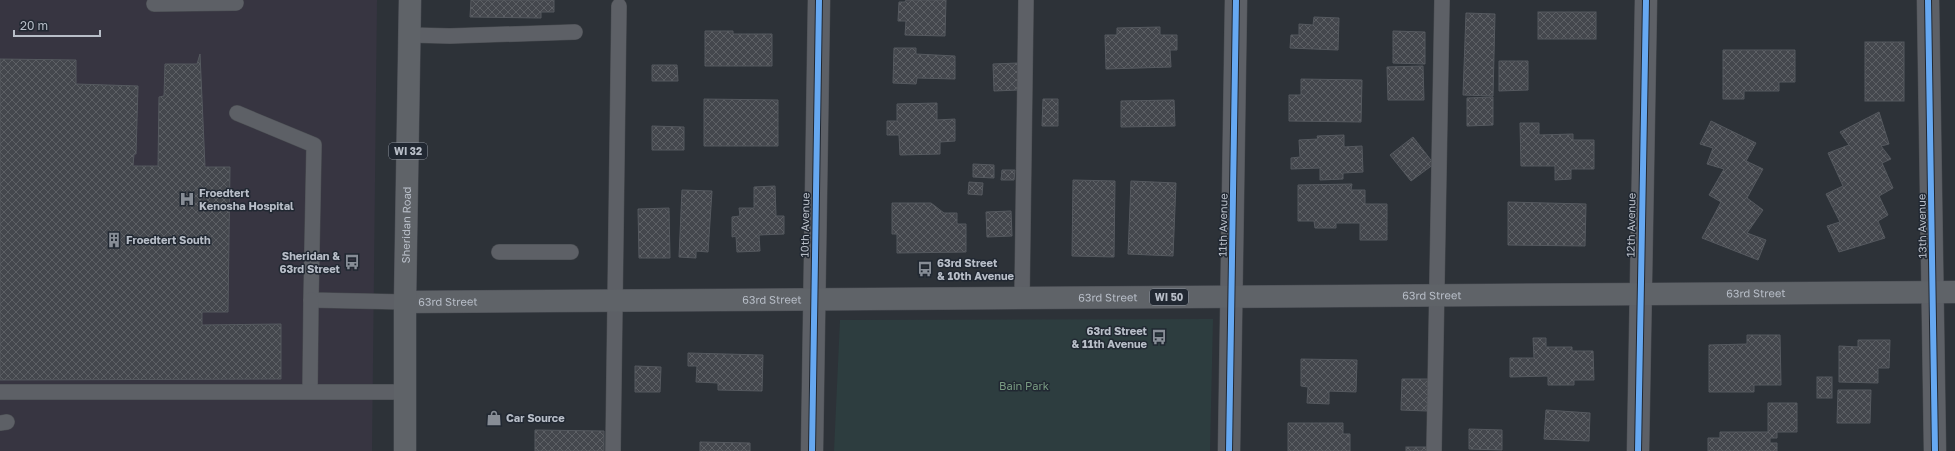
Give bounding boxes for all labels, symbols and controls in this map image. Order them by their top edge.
scale bar [14,12,100,38]
text: 20 m [20,18,48,33]
road number: WI 32 [389,143,427,159]
place label: Froedtert Kenosha Hospital [199,186,294,212]
street label: Sheridan Road [399,186,413,264]
hospital icon: Froedtert Kenosha Hospital [178,190,196,208]
street label: 10th Avenue [797,192,812,258]
street label: 11th Avenue [1215,193,1230,257]
street label: 12th Avenue [1623,193,1638,257]
street label: 13th Avenue [1914,194,1929,258]
building icon: Froedtert South [105,231,123,249]
place label: Froedtert South [126,233,211,246]
place label: Sheridan & 63rd Street [280,249,341,275]
bus stop icon: Sheridan & 63rd Street [343,253,361,271]
place label: 63rd Street & 10th Avenue [937,256,1014,282]
bus stop icon: 63rd Street & 10th Avenue [916,260,934,278]
street label: 63rd Street [1726,286,1786,299]
street label: 63rd Street [1402,288,1462,302]
road number: WI 50 [1150,289,1188,305]
street label: 63rd Street [1078,290,1138,304]
street label: 63rd Street [742,292,802,306]
street label: 63rd Street [418,295,478,308]
place label: 63rd Street & 11th Avenue [1072,324,1148,350]
bus stop icon: 63rd Street & 11th Avenue [1150,328,1168,346]
park label: Bain Park [999,379,1049,392]
shop icon: Car Source [485,409,503,427]
place label: Car Source [506,411,565,424]

